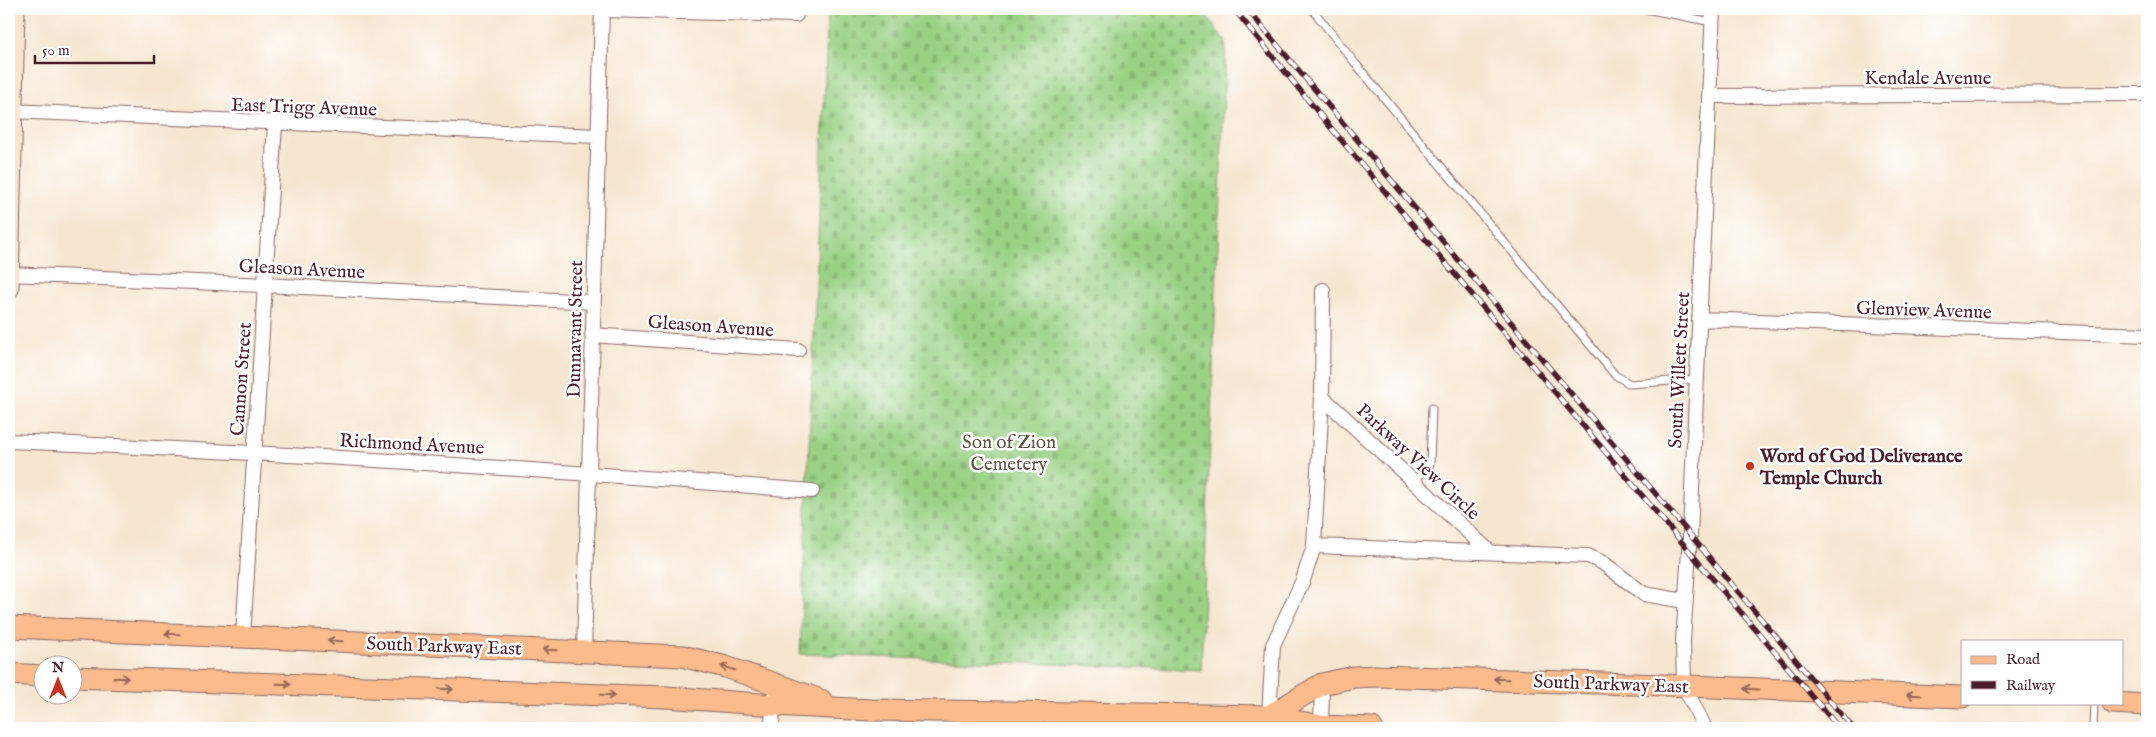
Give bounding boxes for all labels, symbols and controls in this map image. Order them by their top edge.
scale bar [35,32,154,64]
text: 50 m [42,41,70,60]
street label: Kendale Avenue [1865,67,1992,91]
street label: East Trigg Avenue [231,93,378,123]
street label: Gleason Avenue [238,255,366,285]
street label: Dunnavant Street [563,259,589,398]
street label: South Willett Street [1664,291,1696,449]
street label: Glenview Avenue [1856,297,1992,325]
street label: Gleason Avenue [647,311,775,343]
street label: Cannon Street [226,321,258,437]
street label: Parkway View Circle [1351,399,1485,526]
street label: Richmond Avenue [339,429,485,461]
park label: Son of Zion Cemetery [962,431,1056,477]
place label: Word of God Deliverance Temple Church [1759,445,1963,491]
marker: Word of God Deliverance Temple Church [1744,460,1756,472]
one-way arrow [165,629,181,639]
street label: South Parkway East [366,632,522,662]
one-way arrow [327,636,343,645]
legend [1961,640,2124,704]
one-way arrow [542,645,558,654]
text: Road [2006,650,2041,669]
north arrow [32,654,82,704]
text: N [51,659,64,677]
one-way arrow [721,663,736,672]
street label: South Parkway East [1533,670,1689,700]
one-way arrow [113,674,129,683]
one-way arrow [1494,674,1510,684]
text: Railway [2006,676,2056,695]
one-way arrow [275,679,291,689]
one-way arrow [1743,684,1759,693]
one-way arrow [438,685,454,694]
one-way arrow [600,690,616,700]
one-way arrow [1906,691,1922,700]

